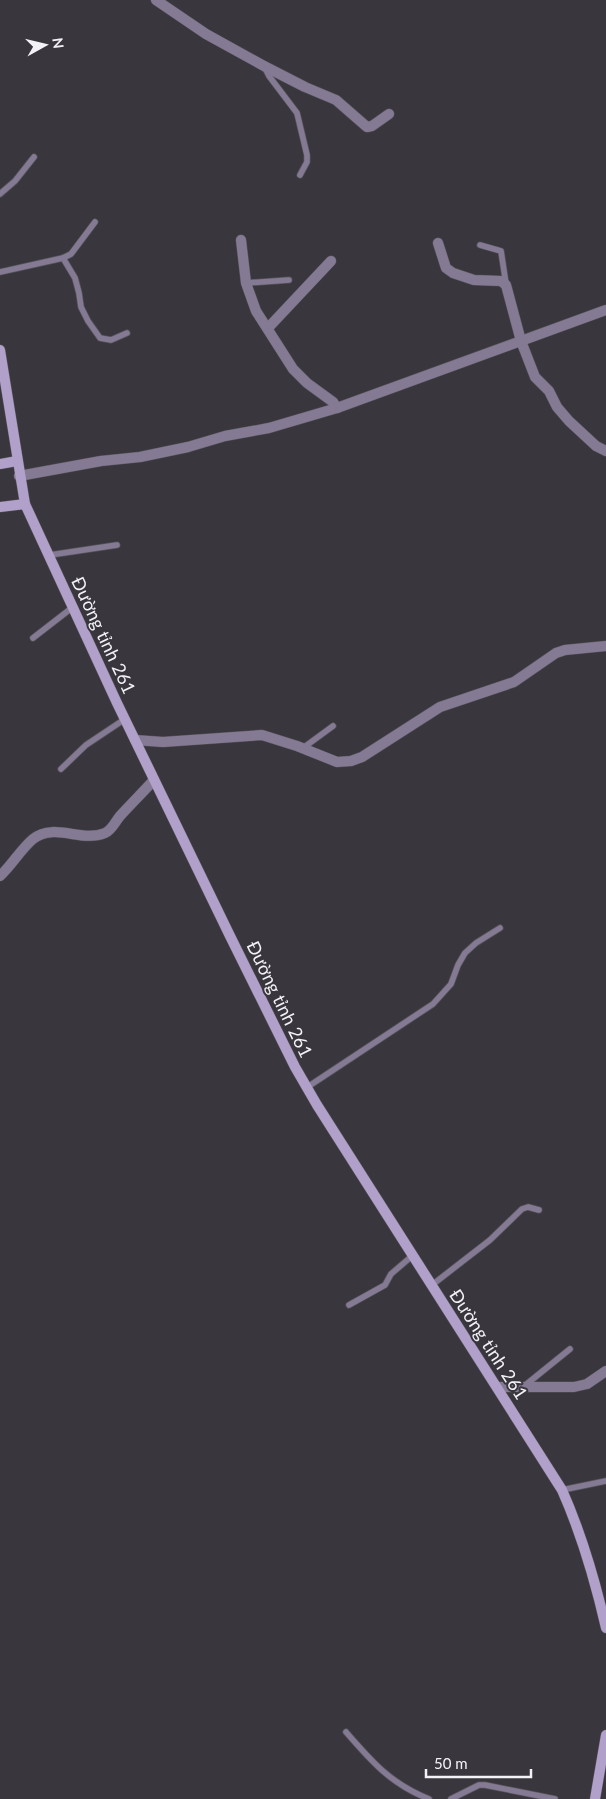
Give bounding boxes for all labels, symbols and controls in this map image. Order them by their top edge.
north arrow [20,20,70,70]
text: N [49,37,68,50]
street label: Đường tỉnh 261 [67,573,141,697]
street label: Đường tỉnh 261 [242,937,318,1061]
street label: Đường tỉnh 261 [445,1285,533,1403]
scale bar [426,1746,531,1778]
text: 50 m [434,1754,468,1772]

